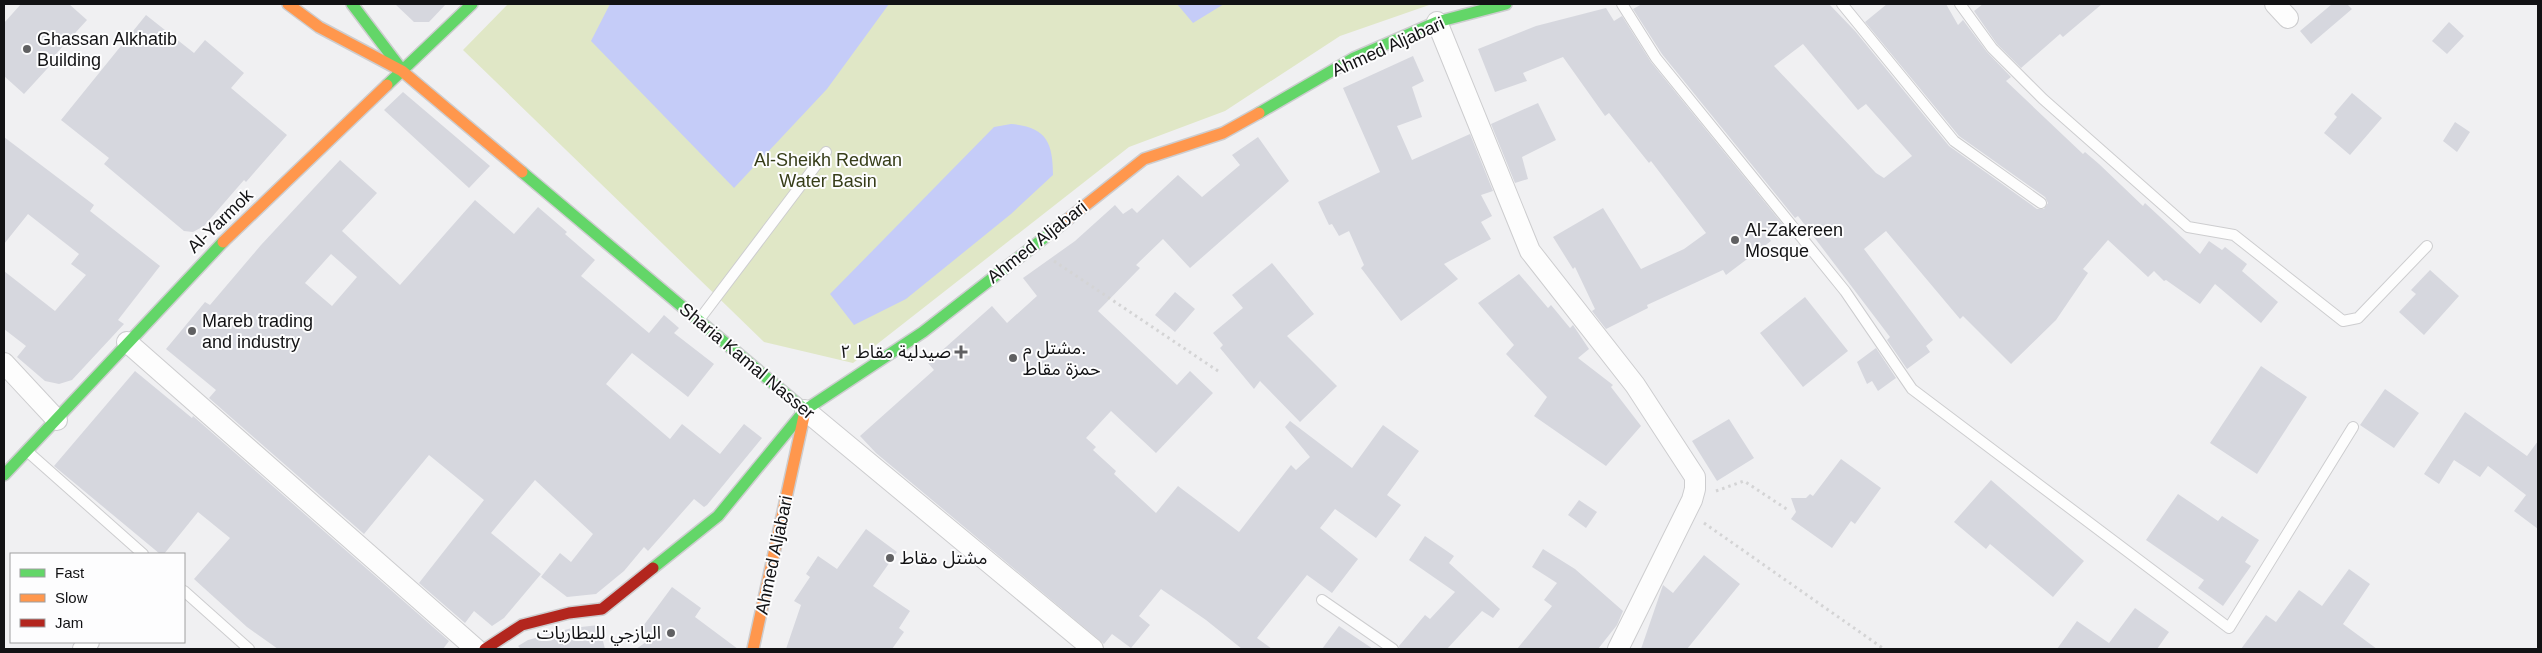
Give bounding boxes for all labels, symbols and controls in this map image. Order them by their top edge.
street label: Ahmed Aljabari [1329,13,1447,81]
place label: Ghassan Alkhatib Building [37,29,177,70]
marker: Ghassan Alkhatib Building [21,43,33,55]
park label: Al-Sheikh Redwan Water Basin [754,150,902,191]
street label: Al-Yarmok [183,184,257,257]
street label: Ahmed Aljabari [983,197,1091,287]
place label: Al-Zakereen Mosque [1745,220,1843,261]
marker: Al-Zakereen Mosque [1729,234,1741,246]
street label: Sharia Kamal Nasser [675,299,819,423]
place label: Mareb trading and industry [202,311,313,352]
marker: Mareb trading and industry [186,325,198,337]
place label: مشتل م. حمزة مقاط [1023,338,1101,380]
place label: صيدلية مقاط ٢ [840,342,951,362]
marker: صيدلية مقاط ٢ [955,346,967,358]
marker: مشتل م. حمزة مقاط [1007,352,1019,364]
street label: Ahmed Aljabari [752,494,796,616]
place label: مشتل مقاط [900,548,987,569]
marker: مشتل مقاط [884,552,896,564]
legend [10,553,185,643]
text: Fast [55,564,85,581]
text: Slow [55,589,88,606]
text: Jam [55,614,83,631]
place label: اليازجي للبطاريات [537,623,661,646]
marker: اليازجي للبطاريات [665,627,677,639]

